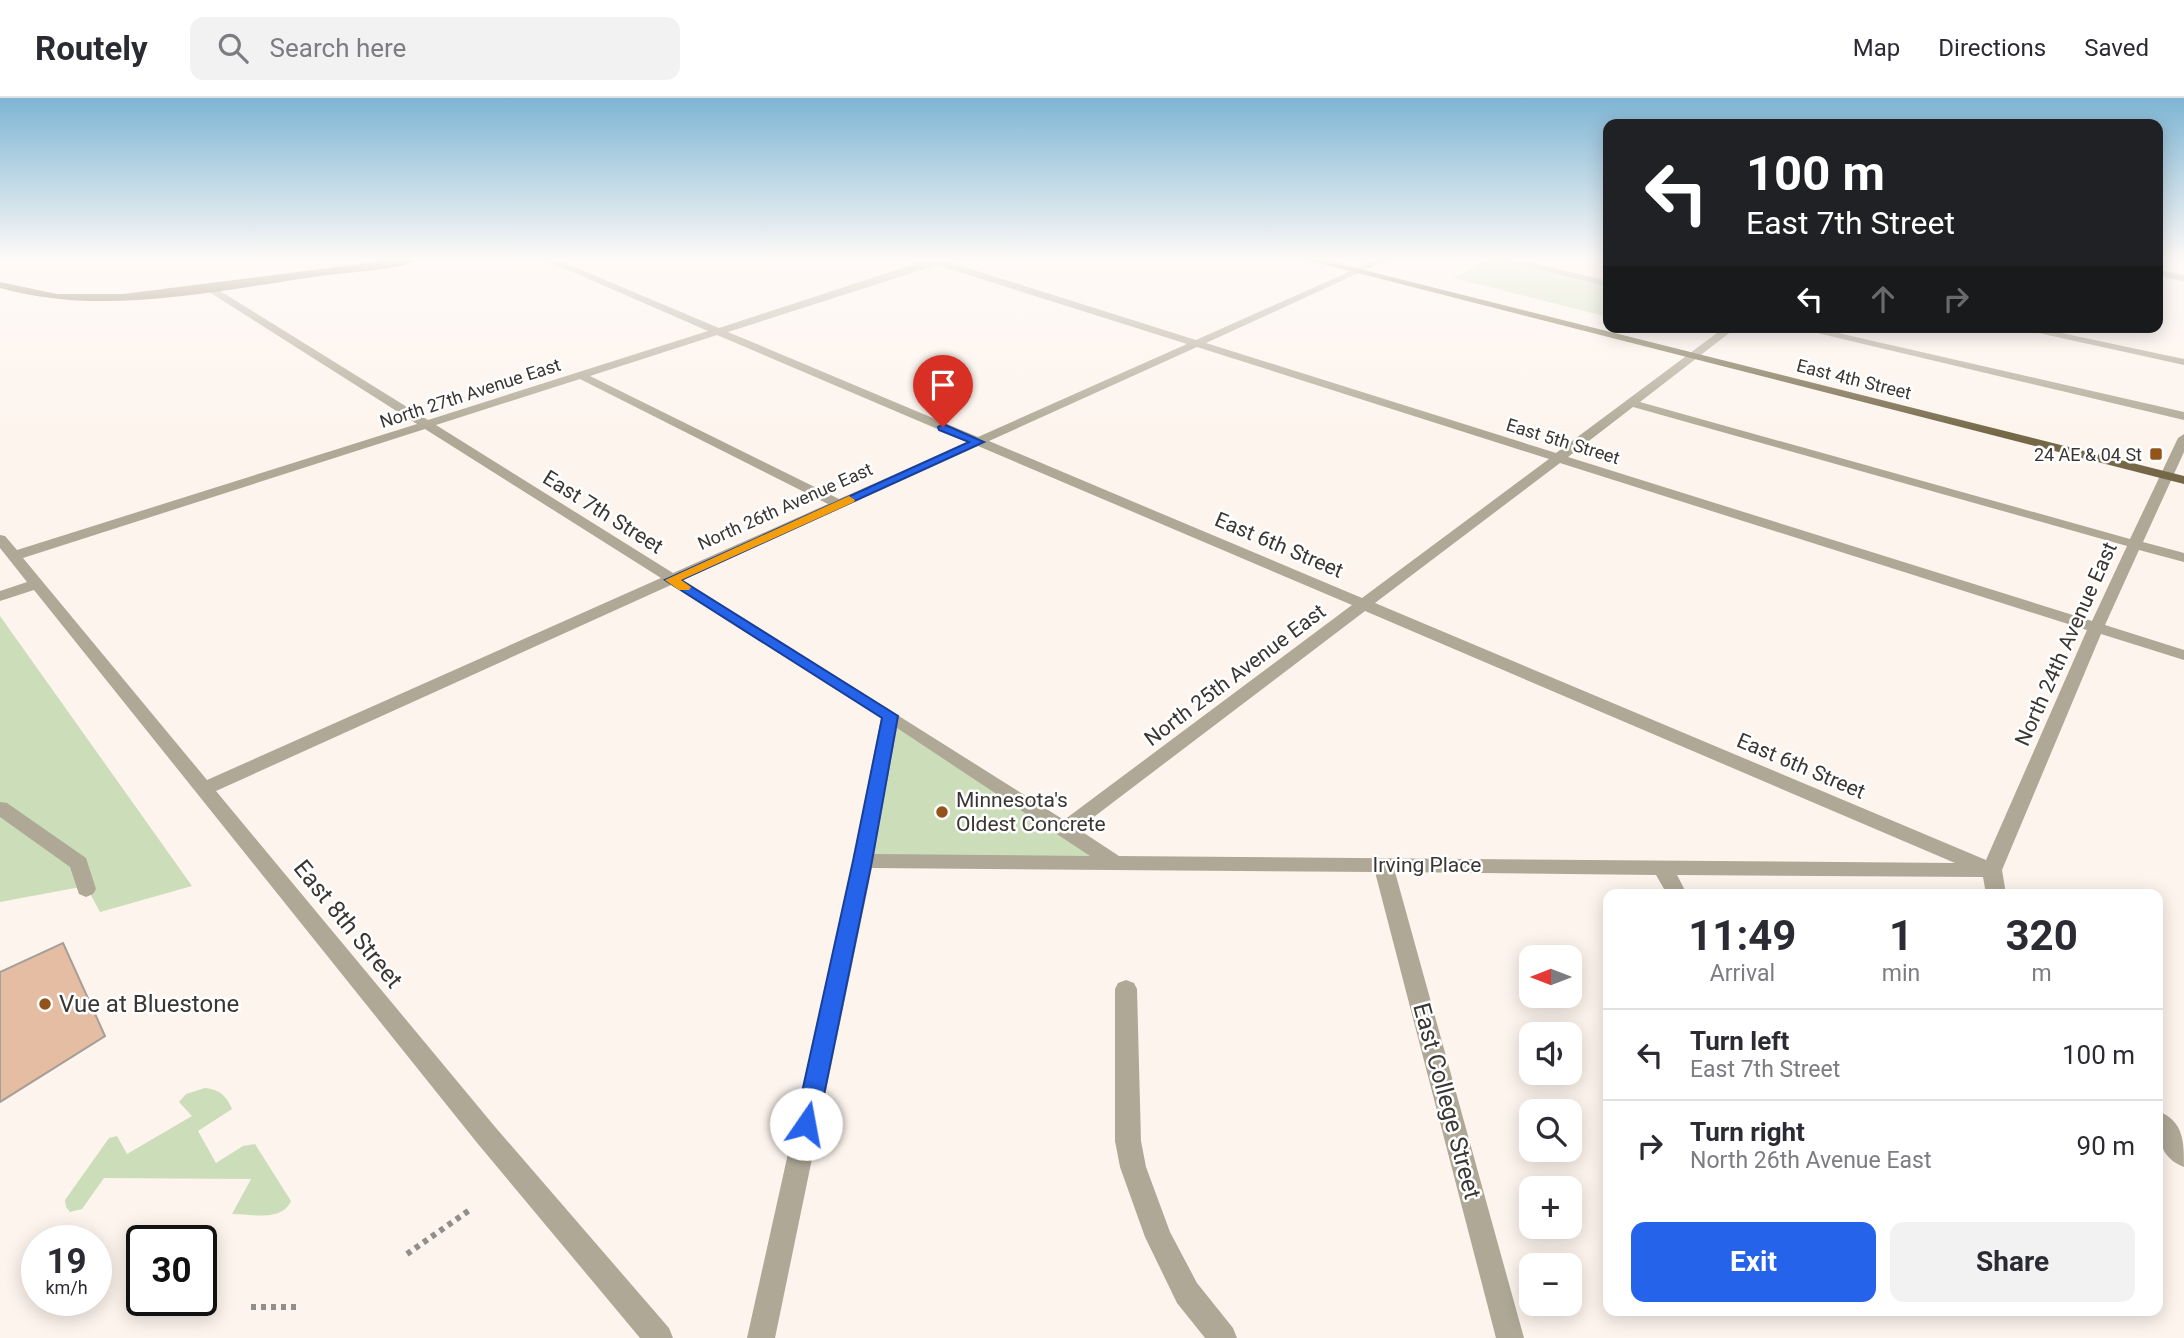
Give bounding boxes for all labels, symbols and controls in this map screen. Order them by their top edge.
search box [190,17,680,80]
text: Routely [35,29,148,68]
icon: search [214,29,252,67]
text: Search here [270,33,406,63]
text: Map [1853,34,1900,62]
text: Directions [1938,34,2046,62]
text: Saved [2084,34,2149,62]
text: 100 m [1746,145,1885,202]
icon: left [1631,147,1722,238]
text: East 7th Street [1746,204,1955,242]
icon: left [1791,280,1829,318]
icon: ahead [1864,280,1902,318]
icon: right [1937,280,1975,318]
street label: North 27th Avenue East [377,354,563,432]
pin [913,355,973,427]
street label: East 4th Street [1794,355,1914,403]
icon: arrive [924,366,962,404]
street label: East 5th Street [1504,414,1622,468]
place label: 24 AE & 04 St [2034,444,2142,465]
marker: 24 AE & 04 St [2148,446,2164,462]
street label: North 26th Avenue East [694,458,876,554]
street label: East 7th Street [538,465,668,559]
street label: East 6th Street [1211,507,1347,583]
street label: North 24th Avenue East [2010,538,2122,750]
street label: North 25th Avenue East [1140,599,1330,751]
street label: East 6th Street [1733,728,1869,804]
place label: Minnesota's Oldest Concrete [956,788,1106,836]
marker: Minnesota's Oldest Concrete [934,804,950,820]
street label: Irving Place [1373,853,1481,877]
street label: East 8th Street [288,854,408,994]
text: 11:49 [1688,911,1796,960]
text: 1 [1889,911,1913,960]
text: 320 [2005,911,2078,960]
north arrow [1519,945,1582,1008]
map controls [1519,945,1582,1316]
text: Arrival [1710,960,1775,987]
text: min [1882,960,1920,987]
text: m [2032,960,2052,987]
place label: Vue at Bluestone [59,990,239,1018]
marker: Vue at Bluestone [37,996,53,1012]
street label: East College Street [1407,1000,1487,1202]
button: sound [1519,1022,1582,1085]
text: Turn left [1690,1026,1789,1056]
icon: left [1631,1036,1669,1074]
text: 100 m [2062,1040,2135,1070]
text: East 7th Street [1690,1056,1840,1083]
position arrow [769,1087,843,1161]
button: search [1519,1099,1582,1162]
text: Turn right [1690,1117,1805,1147]
icon: right [1631,1127,1669,1165]
text: 90 m [2077,1131,2135,1161]
text: North 26th Avenue East [1690,1147,1931,1174]
button: + [1519,1176,1582,1239]
button: Exit [1631,1222,1876,1302]
button: Share [1890,1222,2135,1302]
speed limit sign: 30 [126,1225,217,1316]
text: 19 [46,1241,87,1282]
button: − [1519,1253,1582,1316]
text: km/h [45,1277,88,1298]

